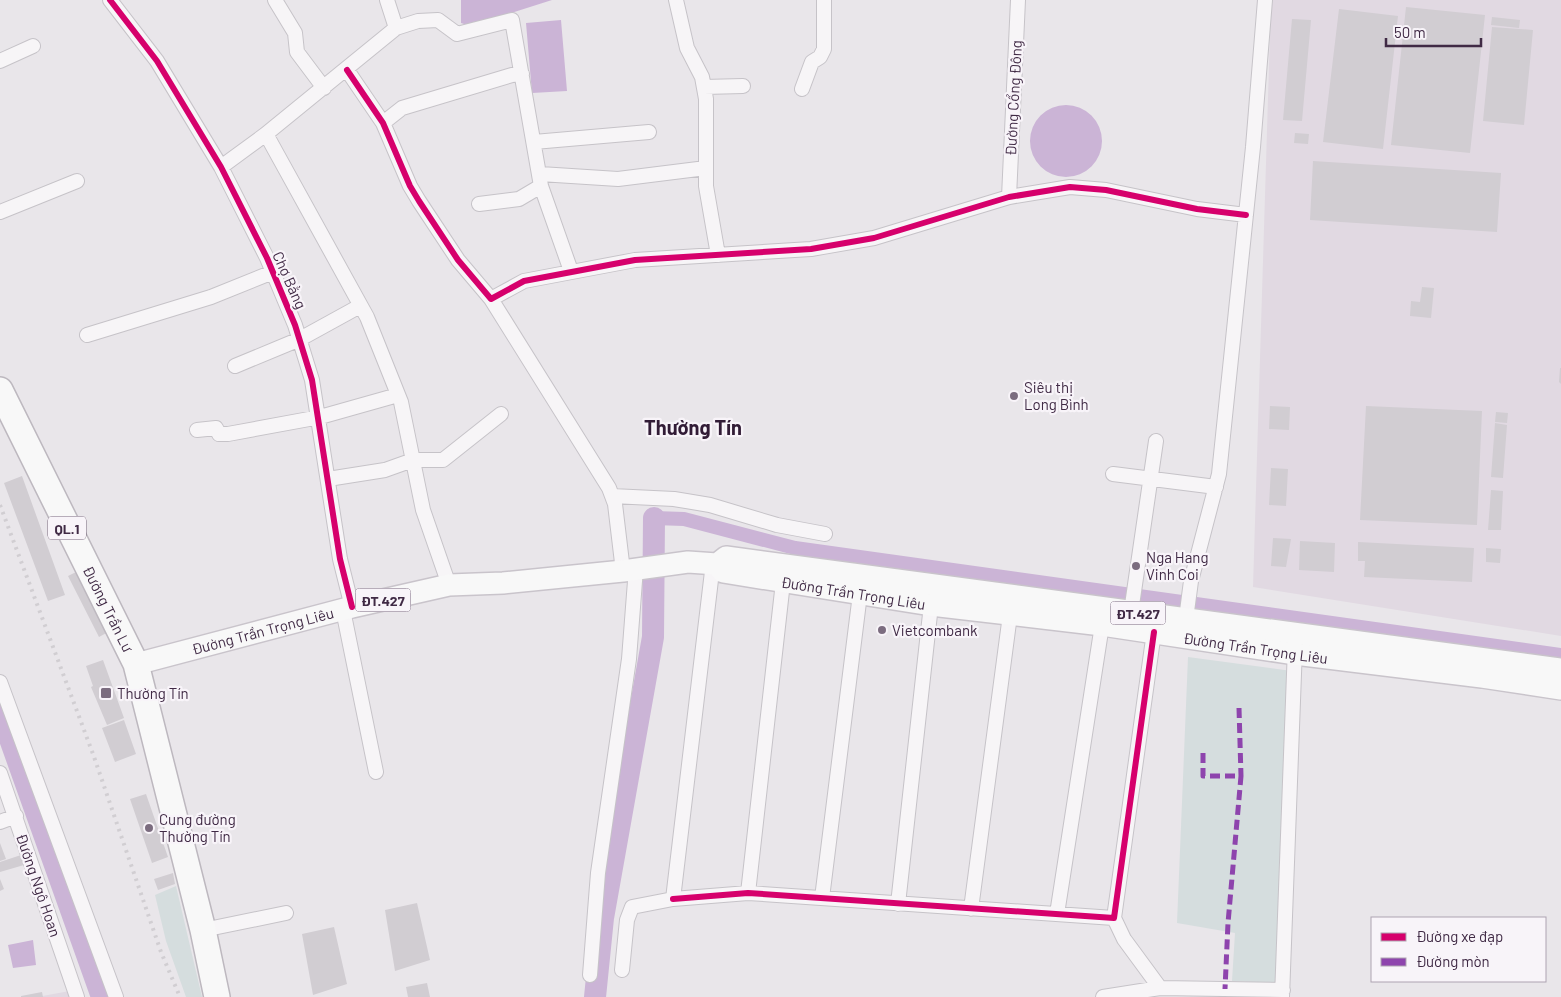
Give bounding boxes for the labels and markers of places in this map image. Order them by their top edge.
place label: Siêu thị Long Bình [1024,378,1089,413]
marker: Siêu thị Long Bình [1008,390,1020,402]
place label: Nga Hang Vinh Coi [1146,548,1208,583]
marker: Nga Hang Vinh Coi [1130,560,1142,572]
place label: Vietcombank [892,621,978,639]
marker: Vietcombank [876,624,888,636]
place label: Thường Tín [117,684,189,702]
marker: Thường Tín [99,686,113,700]
place label: Cung đường Thường Tín [159,810,236,845]
marker: Cung đường Thường Tín [143,822,155,834]

